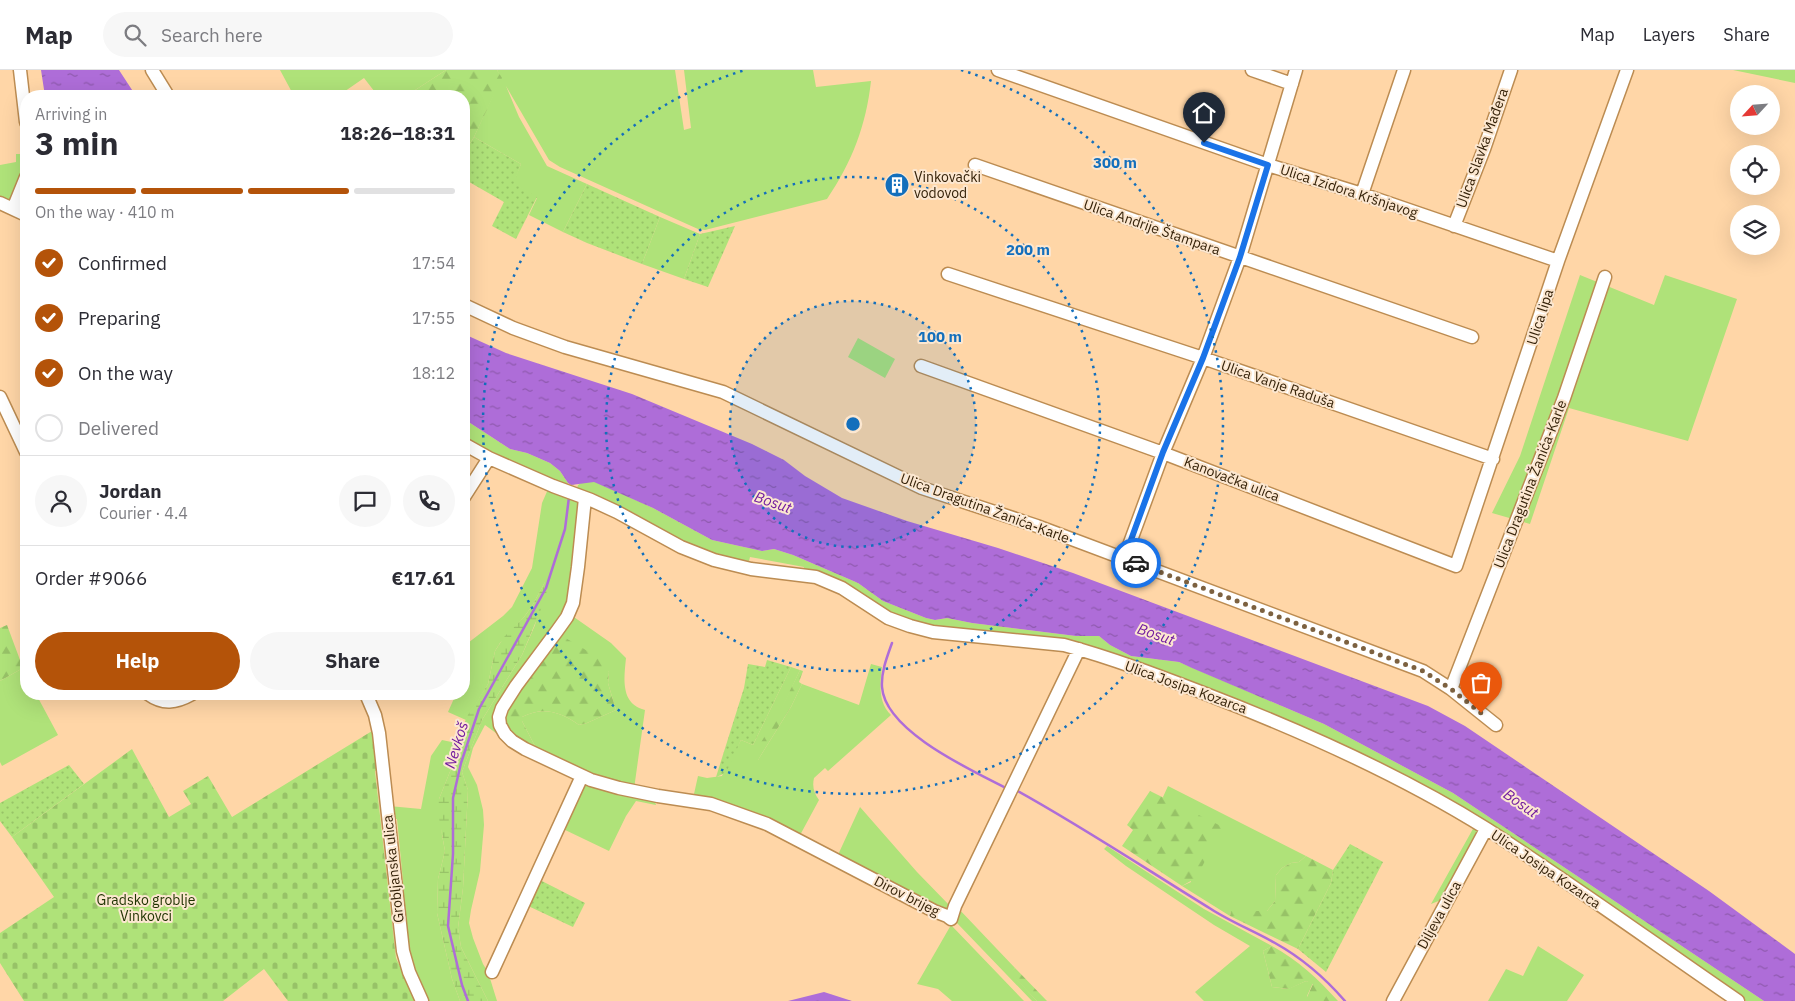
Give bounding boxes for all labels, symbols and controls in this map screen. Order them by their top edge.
search box [103,12,453,57]
text: Map [25,19,73,51]
icon: search [121,21,149,49]
text: Search here [161,23,263,47]
text: Map [1580,23,1615,46]
text: Layers [1643,23,1695,46]
text: Share [1723,23,1770,46]
street label: Ulica Slavka Mađera [1452,85,1512,210]
north arrow [1730,85,1780,135]
map controls [1730,85,1780,255]
pin [1183,92,1225,143]
icon: home [1190,99,1218,127]
text: Arriving in [35,104,107,124]
text: 18:26–18:31 [340,121,455,145]
text: 3 min [35,122,119,164]
button: locate [1730,145,1780,195]
text: 300 m [1093,153,1137,172]
street label: Ulica Izidora Kršnjavog [1278,160,1421,222]
place label: Vinkovački vodovod [914,168,981,202]
building icon: Vinkovački vodovod [884,172,910,198]
street label: Ulica Andrije Štampara [1081,194,1224,259]
text: On the way · 410 m [35,202,174,222]
button: layers [1730,205,1780,255]
text: 200 m [1006,240,1050,259]
icon: check [35,249,63,277]
text: Confirmed [78,251,167,275]
text: 17:54 [412,253,455,273]
street label: Ulica lipa [1523,286,1558,347]
icon: check [35,304,63,332]
text: Preparing [78,306,160,330]
text: 17:55 [412,308,455,328]
text: 100 m [918,327,962,346]
street label: Ulica Vanje Raduša [1219,356,1338,412]
icon: check [35,359,63,387]
text: On the way [78,361,173,385]
text: 18:12 [412,363,455,383]
street label: Ulica Dragutina Žanića-Karle [1489,397,1571,571]
centre of rings [844,415,862,433]
text: Delivered [78,416,159,440]
street label: Kanovačka ulica [1182,453,1283,506]
street label: Ulica Dragutina Žanića-Karle [898,468,1073,547]
button: person [35,475,87,527]
button: chat [339,475,391,527]
button: phone [403,475,455,527]
text: Jordan [99,479,162,503]
water label: Bosut [752,487,795,518]
text: Courier · 4.4 [99,503,188,523]
courier [1111,538,1161,588]
icon: car [1122,549,1150,577]
text: Order #9066 [35,566,147,590]
text: €17.61 [392,566,455,590]
water label: Bosut [1135,619,1178,650]
button: Help [35,632,240,690]
button: Share [250,632,455,690]
street label: Ulica Josipa Kozarca [1122,657,1250,718]
pin [1460,662,1502,713]
icon: bag [1467,669,1495,697]
water label: Nevkoš [440,718,472,771]
water label: Bosut [1500,784,1543,822]
street label: Grobljanska ulica [378,814,408,924]
street label: Ulica Josipa Kozarca [1488,826,1605,913]
street label: Dirov brijeg [871,872,943,920]
street label: Diljeva ulica [1413,877,1465,952]
park label: Gradsko groblje Vinkovci [97,891,196,925]

